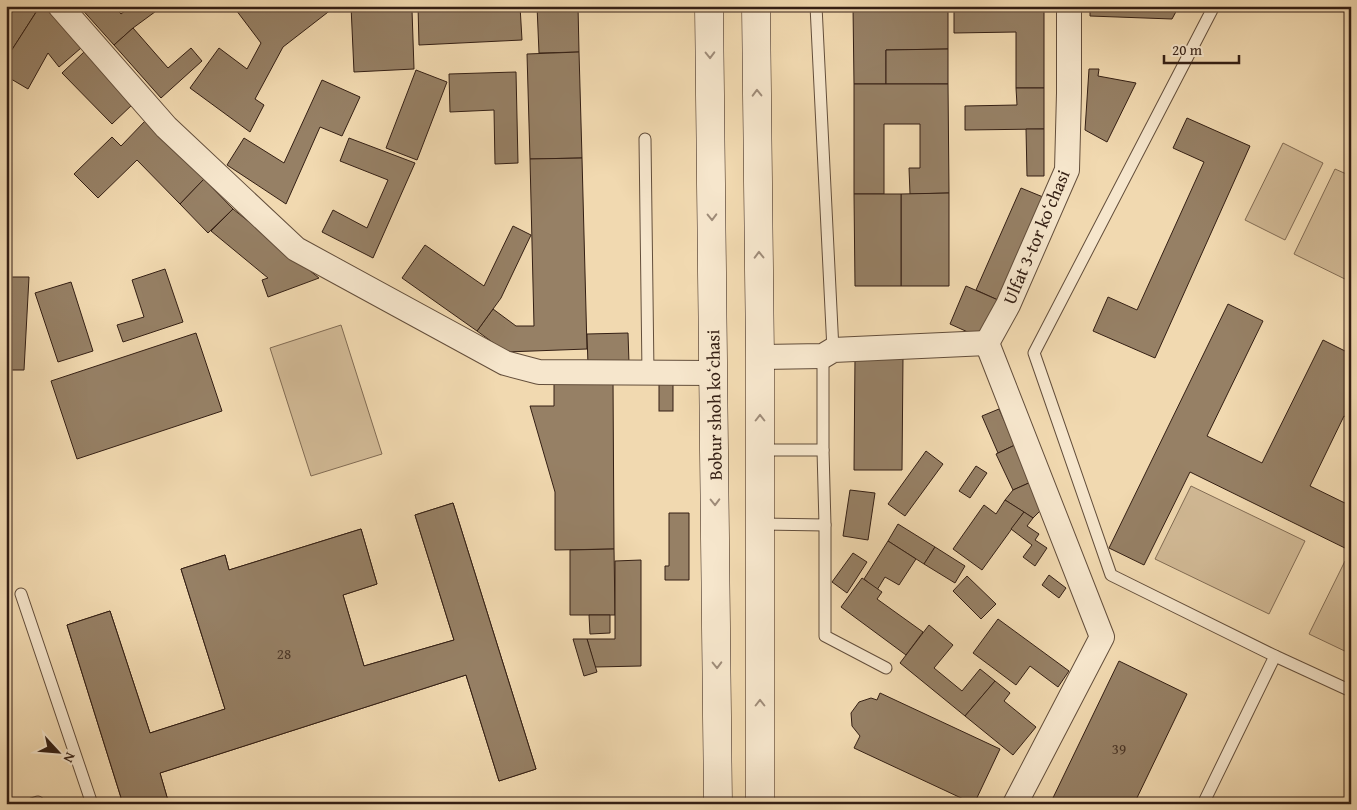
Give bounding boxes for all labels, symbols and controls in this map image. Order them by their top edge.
scale bar [1164,32,1240,64]
text: 20 m [1172,39,1203,60]
one-way arrow [705,52,715,59]
one-way arrow [752,88,762,96]
street label: Ulfat 3-tor koʻchasi [995,166,1077,308]
one-way arrow [707,214,717,222]
one-way arrow [754,251,764,258]
street label: Bobur shoh koʻchasi [699,329,729,481]
one-way arrow [755,413,765,421]
one-way arrow [710,499,720,507]
house number: 28 [277,643,291,664]
one-way arrow [712,662,722,669]
one-way arrow [755,698,765,706]
north arrow [32,728,82,778]
house number: 39 [1112,738,1126,759]
text: N [58,749,81,767]

